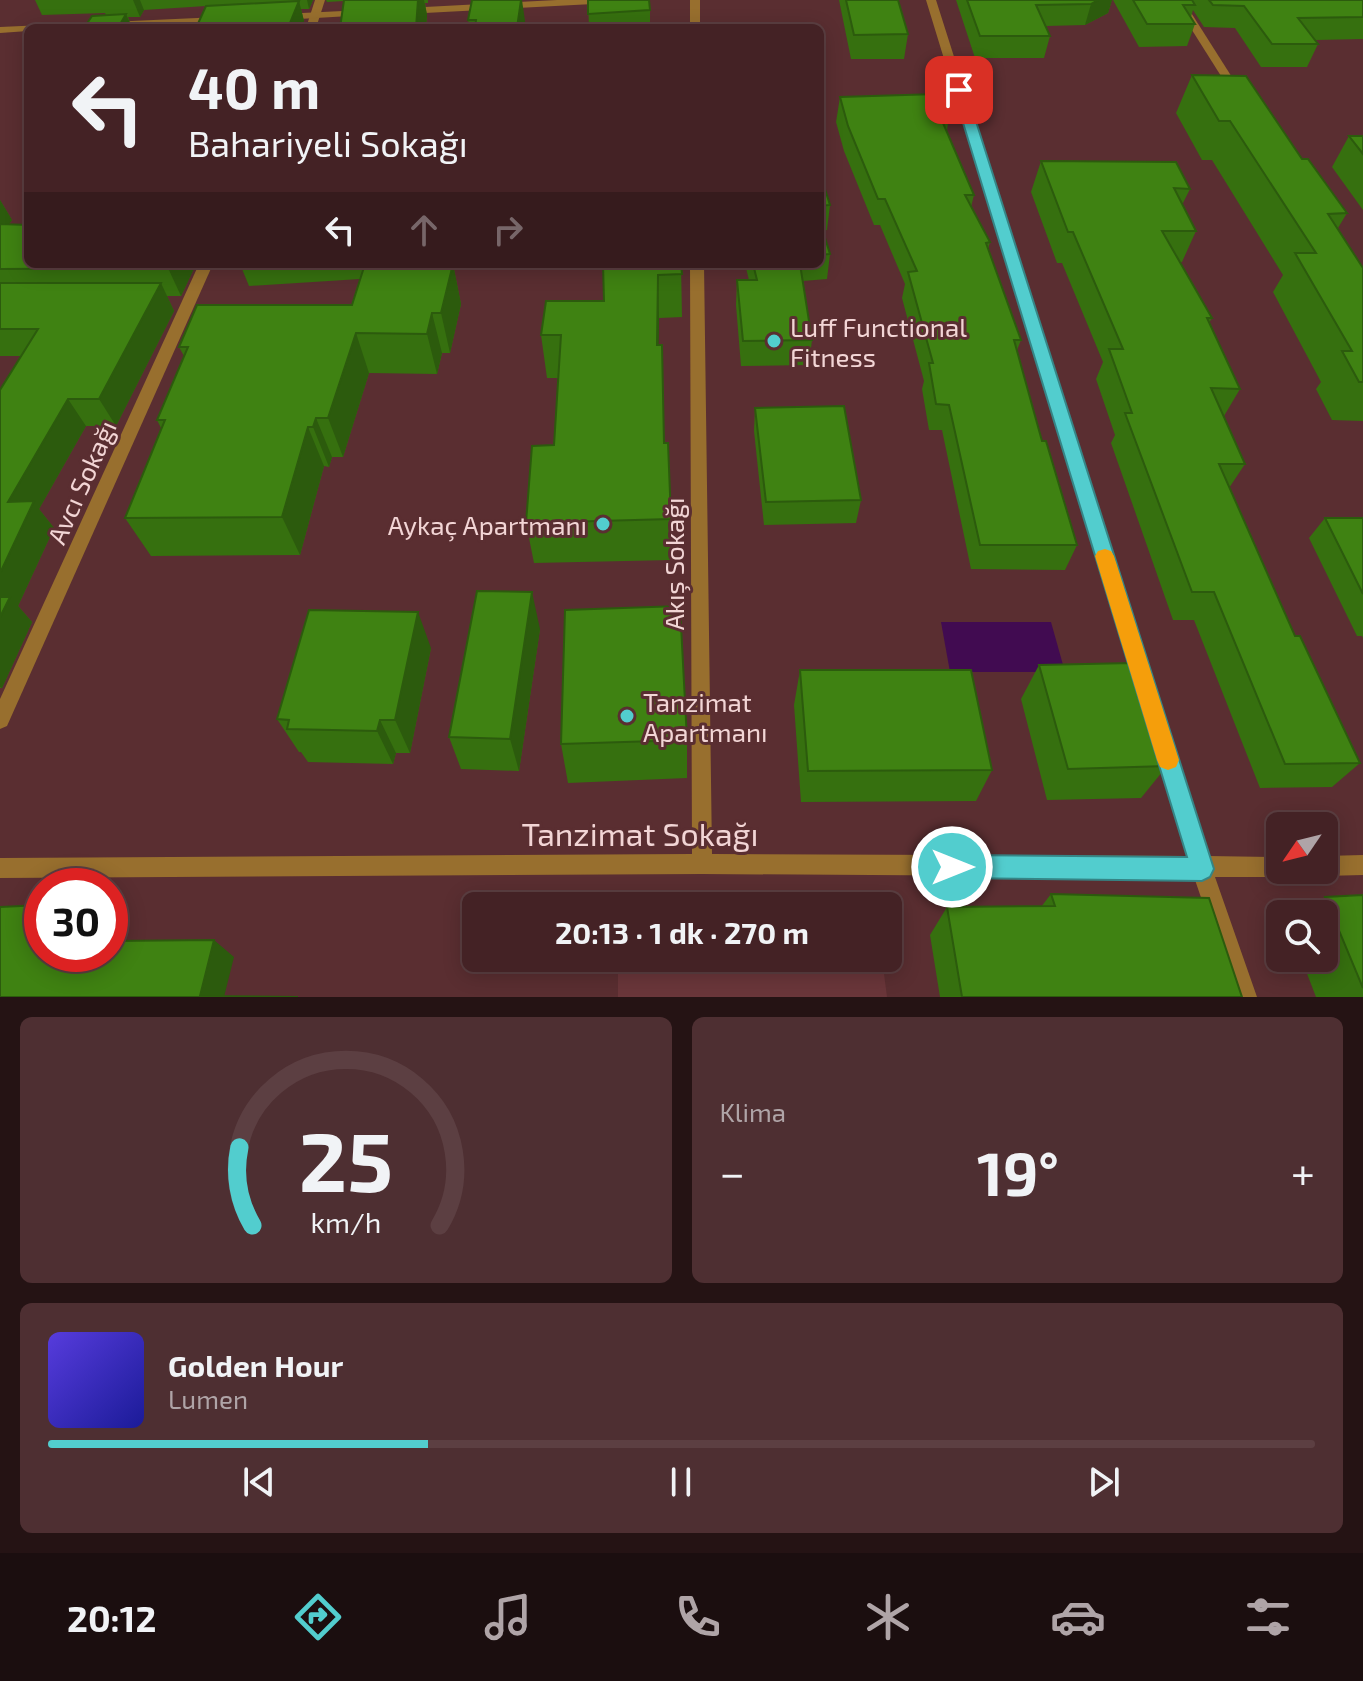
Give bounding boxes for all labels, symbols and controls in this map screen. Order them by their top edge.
text: 40 m [188,53,320,120]
icon: left [56,56,160,160]
pin [925,56,993,124]
icon: arrive [937,68,981,112]
text: Bahariyeli Sokağı [188,121,468,164]
icon: left [318,208,362,252]
icon: ahead [402,208,446,252]
icon: right [486,208,530,252]
place label: Luff Functional Fitness [790,311,967,372]
marker: Luff Functional Fitness [765,332,783,350]
street label: Avcı Sokağı [40,415,122,549]
street label: Akış Sokağı [658,498,691,630]
place label: Aykaç Apartmanı [388,509,587,542]
marker: Aykaç Apartmanı [594,515,612,533]
place label: Tanzimat Apartmanı [643,686,768,747]
marker: Tanzimat Apartmanı [618,707,636,725]
north arrow [1266,812,1338,884]
map controls [1266,812,1338,972]
street label: Tanzimat Sokağı [522,814,758,852]
position arrow [910,825,994,909]
speed limit sign: 30 [24,868,128,972]
button: search [1266,900,1338,972]
text: 20:13 · 1 dk · 270 m [555,914,809,950]
text: Klima [720,1096,786,1127]
text: 25 [299,1109,393,1209]
text: 19° [977,1136,1059,1208]
text: − [720,1145,745,1198]
text: + [1291,1145,1315,1198]
text: km/h [310,1204,381,1239]
text: Golden Hour [168,1347,343,1383]
text: Lumen [168,1383,248,1414]
icon: previous [237,1460,281,1504]
icon: pause [659,1460,703,1504]
icon: next [1082,1460,1126,1504]
icon: directions [290,1589,346,1645]
icon: music [480,1589,536,1645]
icon: phone [670,1589,726,1645]
icon: climate [860,1589,916,1645]
icon: car [1050,1589,1106,1645]
icon: filters [1240,1589,1296,1645]
text: 20:12 [67,1596,156,1639]

